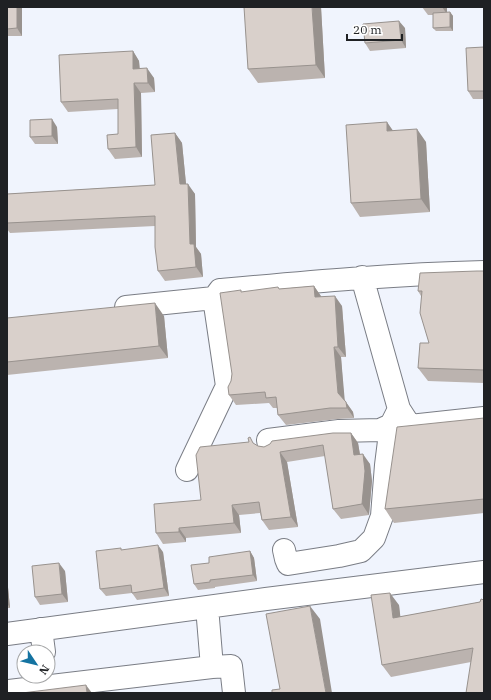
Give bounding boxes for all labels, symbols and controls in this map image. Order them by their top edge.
scale bar [347,16,402,42]
text: 20 m [353,22,382,37]
north arrow [16,644,56,684]
text: N [36,662,52,678]

